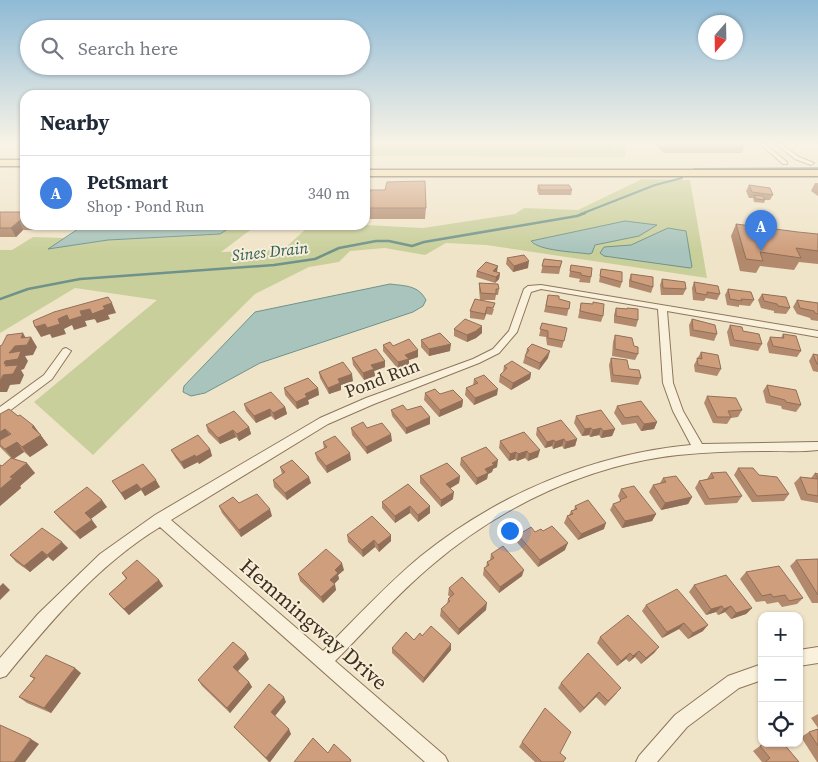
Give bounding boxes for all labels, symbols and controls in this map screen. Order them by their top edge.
north arrow [698,15,743,60]
search box [20,20,370,75]
icon: search [38,34,66,62]
text: Search here [78,35,178,61]
text: Nearby [40,108,110,137]
text: PetSmart [87,169,168,195]
text: A [51,182,61,204]
text: 340 m [308,182,350,204]
text: Shop · Pond Run [87,195,205,217]
pin: A [745,210,777,251]
water label: Sines Drain [231,236,309,266]
street label: Pond Run [341,352,423,404]
your location [497,518,523,544]
street label: Hemmingway Drive [234,552,394,696]
map controls [758,612,803,747]
button: + [758,612,803,657]
button: − [758,657,803,702]
button: locate [758,702,803,747]

